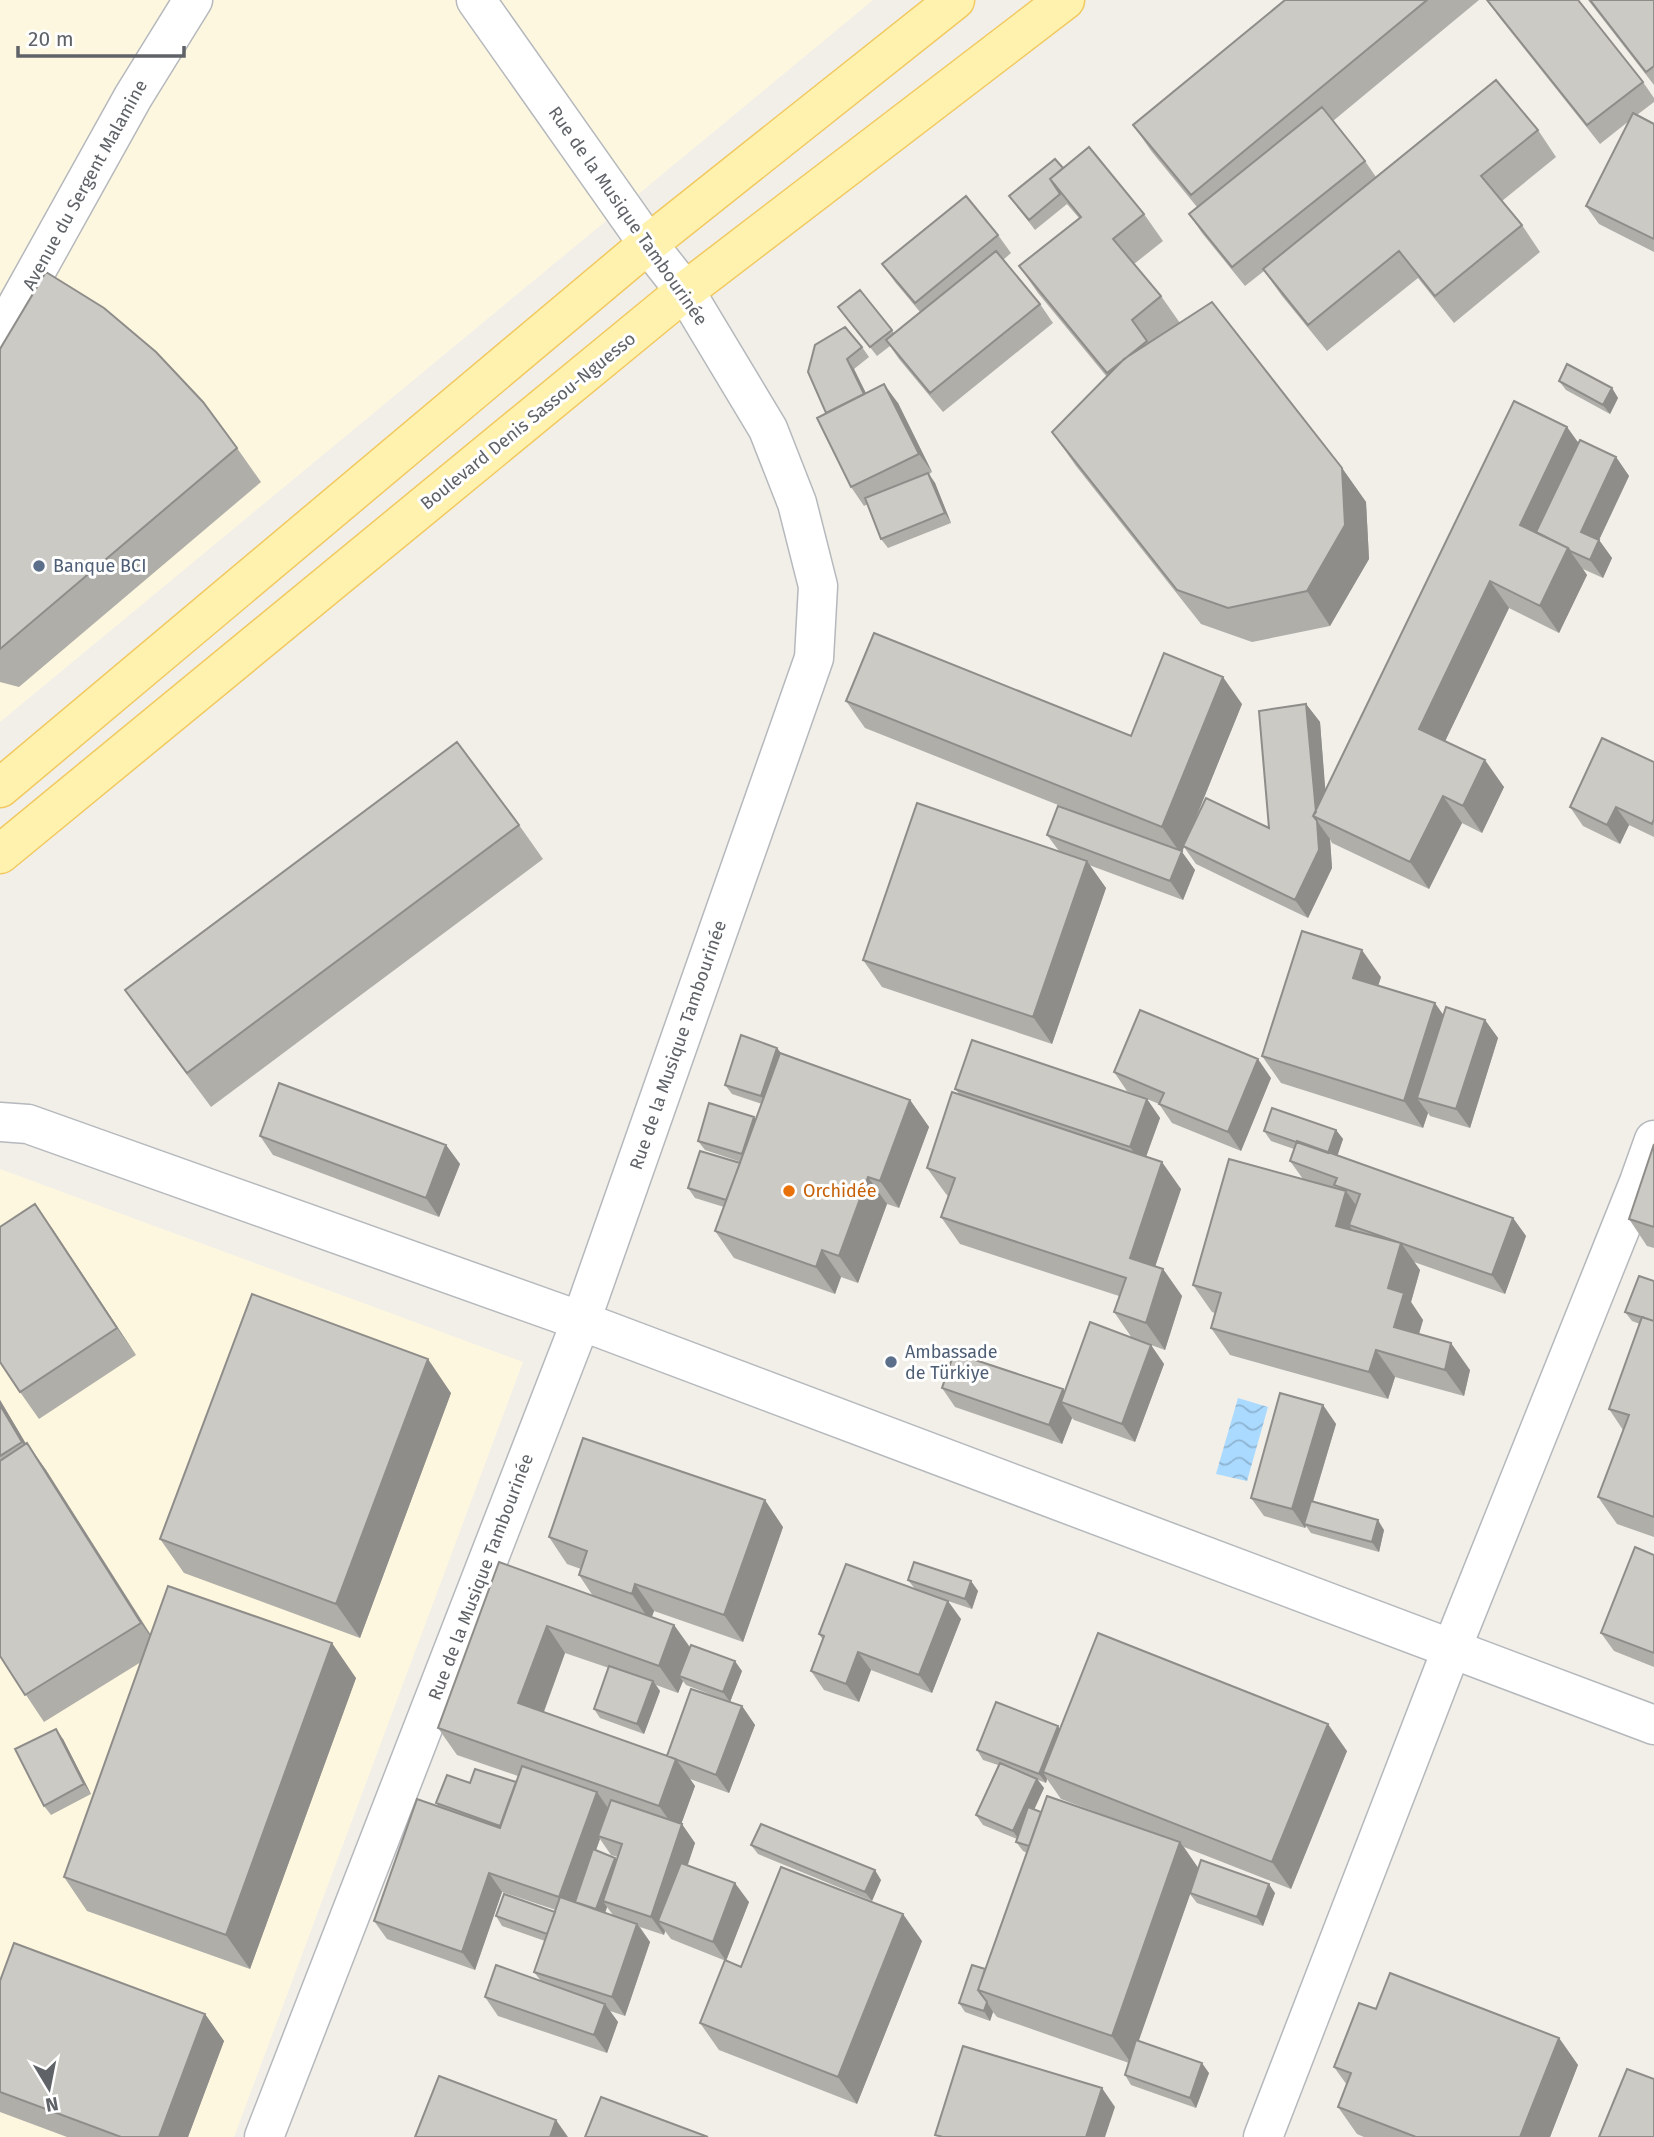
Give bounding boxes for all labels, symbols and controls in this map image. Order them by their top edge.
scale bar [18,14,184,58]
text: 20 m [28,26,74,52]
street label: Avenue du Sergent Malamine [18,76,152,294]
street label: Rue de la Musique Tambourinée [544,102,712,330]
street label: Boulevard Denis Sassou-Nguesso [416,327,640,515]
place label: Banque BCI [53,555,146,577]
marker: Banque BCI [31,558,47,574]
street label: Rue de la Musique Tambourinée [625,917,731,1173]
place label: Orchidée [803,1180,876,1202]
marker: Orchidée [781,1183,797,1199]
place label: Ambassade de Türkiye [905,1341,998,1384]
marker: Ambassade de Türkiye [883,1354,899,1370]
street label: Rue de la Musique Tambourinée [424,1451,538,1703]
north arrow [14,2053,84,2123]
text: N [44,2092,60,2117]

